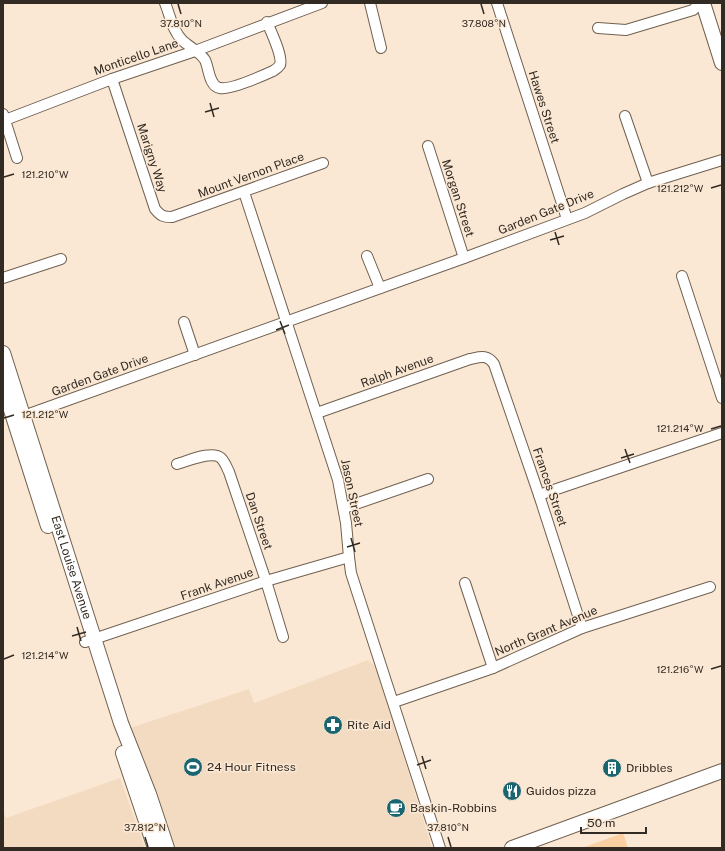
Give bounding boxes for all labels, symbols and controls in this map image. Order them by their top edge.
text: 37.810°N [160,17,202,29]
text: 37.808°N [462,17,506,29]
street label: Monticello Lane [92,36,180,78]
street label: Hawes Street [526,69,562,145]
street label: Marigny Way [134,122,170,195]
street label: Mount Vernon Place [196,149,306,201]
street label: Morgan Street [439,157,477,239]
text: 121.210°W [22,168,69,180]
text: 121.212°W [657,182,704,194]
street label: Garden Gate Drive [496,186,596,238]
street label: Garden Gate Drive [50,351,150,399]
street label: Ralph Avenue [359,351,435,391]
text: 121.212°W [22,408,69,420]
text: 121.214°W [656,422,704,434]
street label: Frances Street [530,446,570,529]
street label: Jason Street [338,458,366,529]
street label: Dan Street [243,490,275,552]
street label: East Louise Avenue [48,514,94,621]
street label: Frank Avenue [179,565,255,603]
street label: North Grant Avenue [493,603,600,659]
text: 121.214°W [21,649,69,661]
text: 121.216°W [657,663,704,675]
pharmacy icon: Rite Aid [322,714,344,736]
place label: Rite Aid [347,718,391,732]
sports icon: 24 Hour Fitness [182,756,204,778]
building icon: Dribbles [601,757,623,779]
place label: 24 Hour Fitness [207,760,296,774]
place label: Dribbles [626,761,673,775]
restaurant icon: Guidos pizza [501,780,523,802]
place label: Guidos pizza [526,784,596,798]
cafe icon: Baskin-Robbins [385,797,407,819]
place label: Baskin-Robbins [410,801,497,815]
scale bar [581,809,646,835]
text: 50 m [587,816,615,830]
text: 37.812°N [124,821,166,833]
text: 37.810°N [427,821,469,833]

